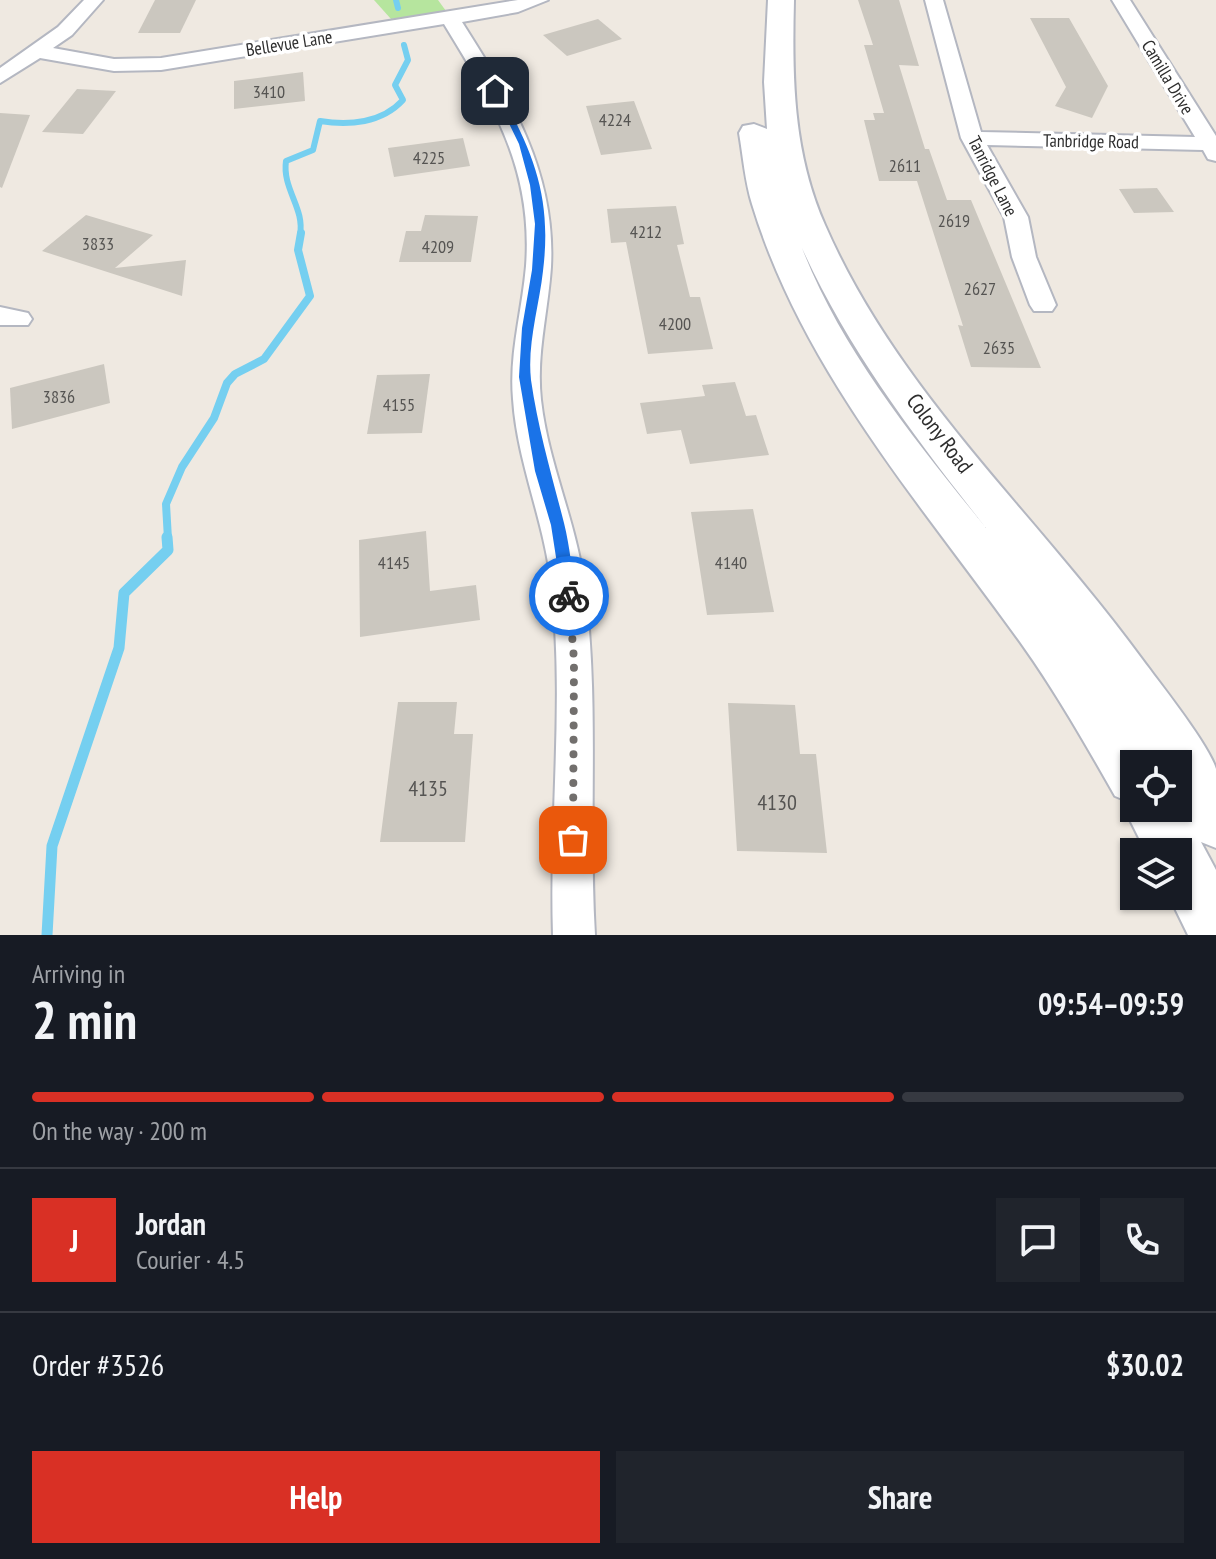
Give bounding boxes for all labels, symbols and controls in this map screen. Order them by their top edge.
street label: Bellevue Lane [244,25,334,61]
street label: Camilla Drive [1137,36,1199,118]
pin [461,57,529,125]
icon: home [473,69,517,113]
house number: 3410 [253,80,285,103]
house number: 4224 [599,108,631,131]
street label: Tanbridge Road [1043,129,1139,153]
street label: Tanridge Lane [963,132,1023,220]
house number: 4225 [413,146,445,169]
house number: 2611 [889,154,921,177]
house number: 2619 [938,209,970,232]
house number: 4212 [630,220,662,243]
house number: 3833 [82,232,114,255]
house number: 4209 [422,235,454,258]
house number: 2627 [964,277,996,300]
house number: 4200 [659,312,691,335]
house number: 2635 [983,336,1015,359]
house number: 3836 [43,385,75,408]
street label: Colony Road [901,387,979,479]
house number: 4155 [383,393,415,416]
house number: 4145 [378,551,410,574]
house number: 4140 [715,551,747,574]
courier [529,556,609,636]
icon: bike [547,574,591,618]
map controls [1120,750,1192,910]
button: locate [1120,750,1192,822]
house number: 4135 [408,774,448,802]
house number: 4130 [757,788,797,816]
pin [539,806,607,874]
icon: bag [551,818,595,862]
button: layers [1120,838,1192,910]
text: Arriving in [32,957,125,990]
text: 09:54–09:59 [1038,984,1184,1023]
text: 2 min [32,986,137,1053]
text: On the way · 200 m [32,1114,207,1147]
button: chat [996,1198,1080,1282]
button: phone [1100,1198,1184,1282]
text: Jordan [136,1204,206,1243]
text: J [70,1221,78,1260]
text: Courier · 4.5 [136,1243,245,1276]
text: Order #3526 [32,1345,164,1384]
text: $30.02 [1106,1345,1184,1384]
button: Help [32,1451,600,1543]
button: Share [616,1451,1184,1543]

